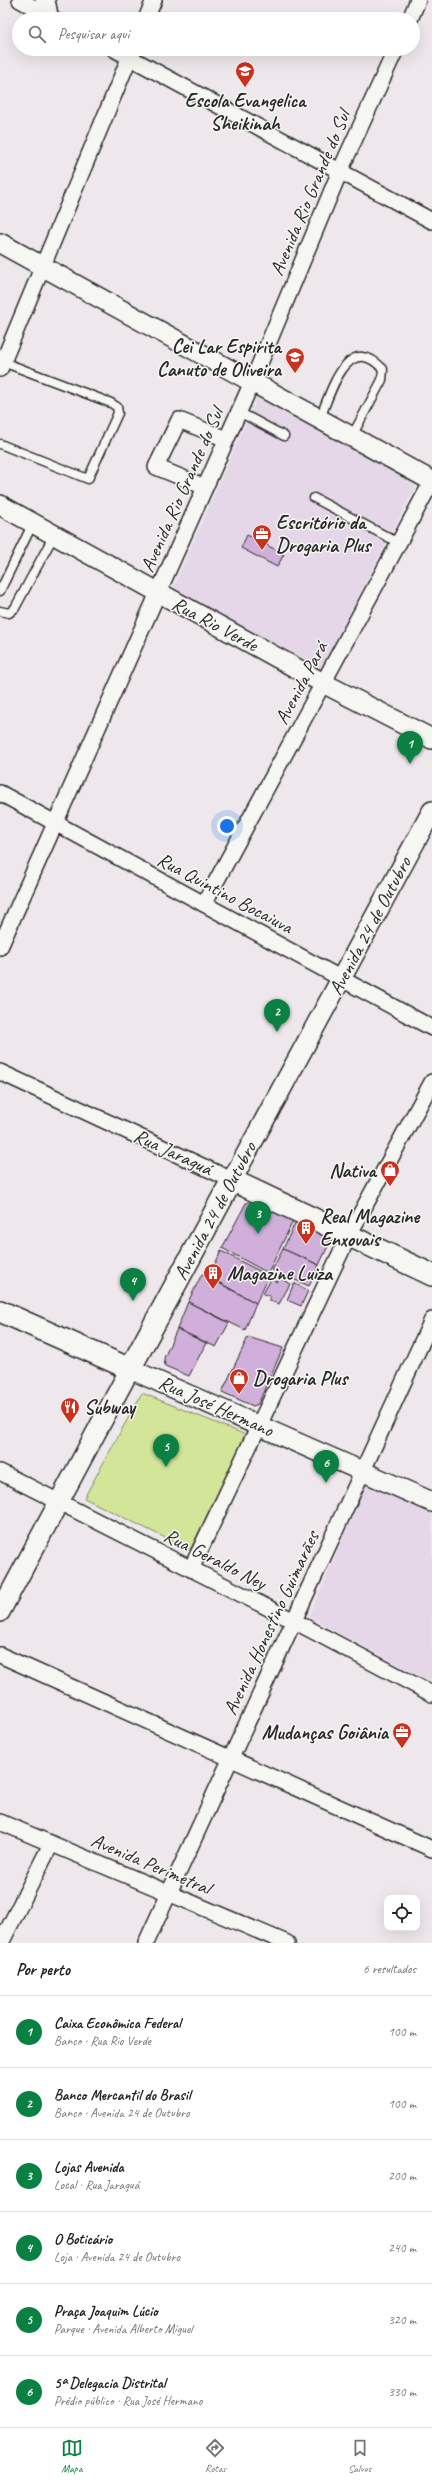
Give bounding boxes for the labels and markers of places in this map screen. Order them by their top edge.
school or university icon: Escola Evangelica Sheikinah [234,60,256,88]
place label: Escola Evangelica Sheikinah [185,88,307,136]
place label: Cei Lar Espirita Canuto de Oliveira [157,334,283,382]
school or university icon: Cei Lar Espirita Canuto de Oliveira [284,346,306,374]
place label: Escritório da Drogaria Plus [276,510,372,558]
office icon: Escritório da Drogaria Plus [251,523,273,551]
pin: 1 [397,731,423,764]
pin: 2 [264,999,290,1032]
place label: Nativa [329,1158,378,1183]
shop icon: Nativa [379,1159,401,1187]
pin: 3 [245,1201,271,1234]
place label: Real Magazine Enxovais [320,1204,421,1252]
building icon: Real Magazine Enxovais [295,1217,317,1245]
place label: Magazine Luiza [227,1261,334,1286]
building icon: Magazine Luiza [202,1262,224,1290]
pin: 4 [120,1268,146,1301]
place label: Drogaria Plus [253,1366,349,1391]
shop icon: Drogaria Plus [228,1367,250,1395]
place label: Subway [84,1395,137,1420]
restaurant icon: Subway [59,1396,81,1424]
pin: 5 [153,1434,179,1467]
pin: 6 [313,1450,339,1483]
place label: Mudanças Goiânia [262,1720,390,1745]
office icon: Mudanças Goiânia [391,1721,413,1749]

